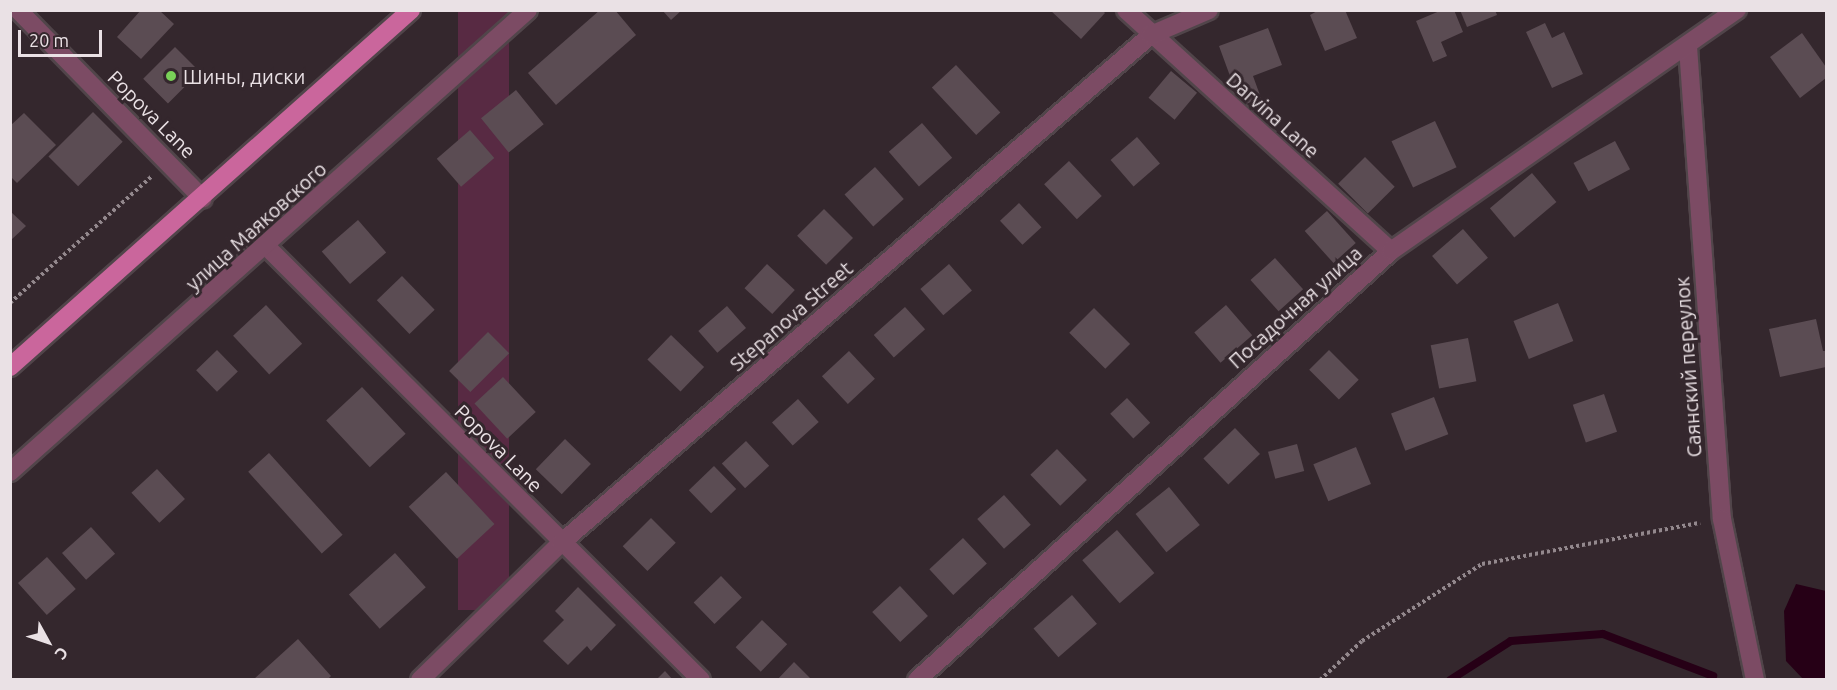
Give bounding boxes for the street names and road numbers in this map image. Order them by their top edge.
street label: Popova Lane [103,65,201,163]
street label: Darvina Lane [1222,67,1324,163]
street label: улица Маяковского [181,157,331,295]
street label: Посадочная улица [1223,241,1367,373]
street label: Stepanova Street [725,256,857,376]
street label: Саянский переулок [1670,276,1706,458]
street label: Popova Lane [450,399,548,497]

